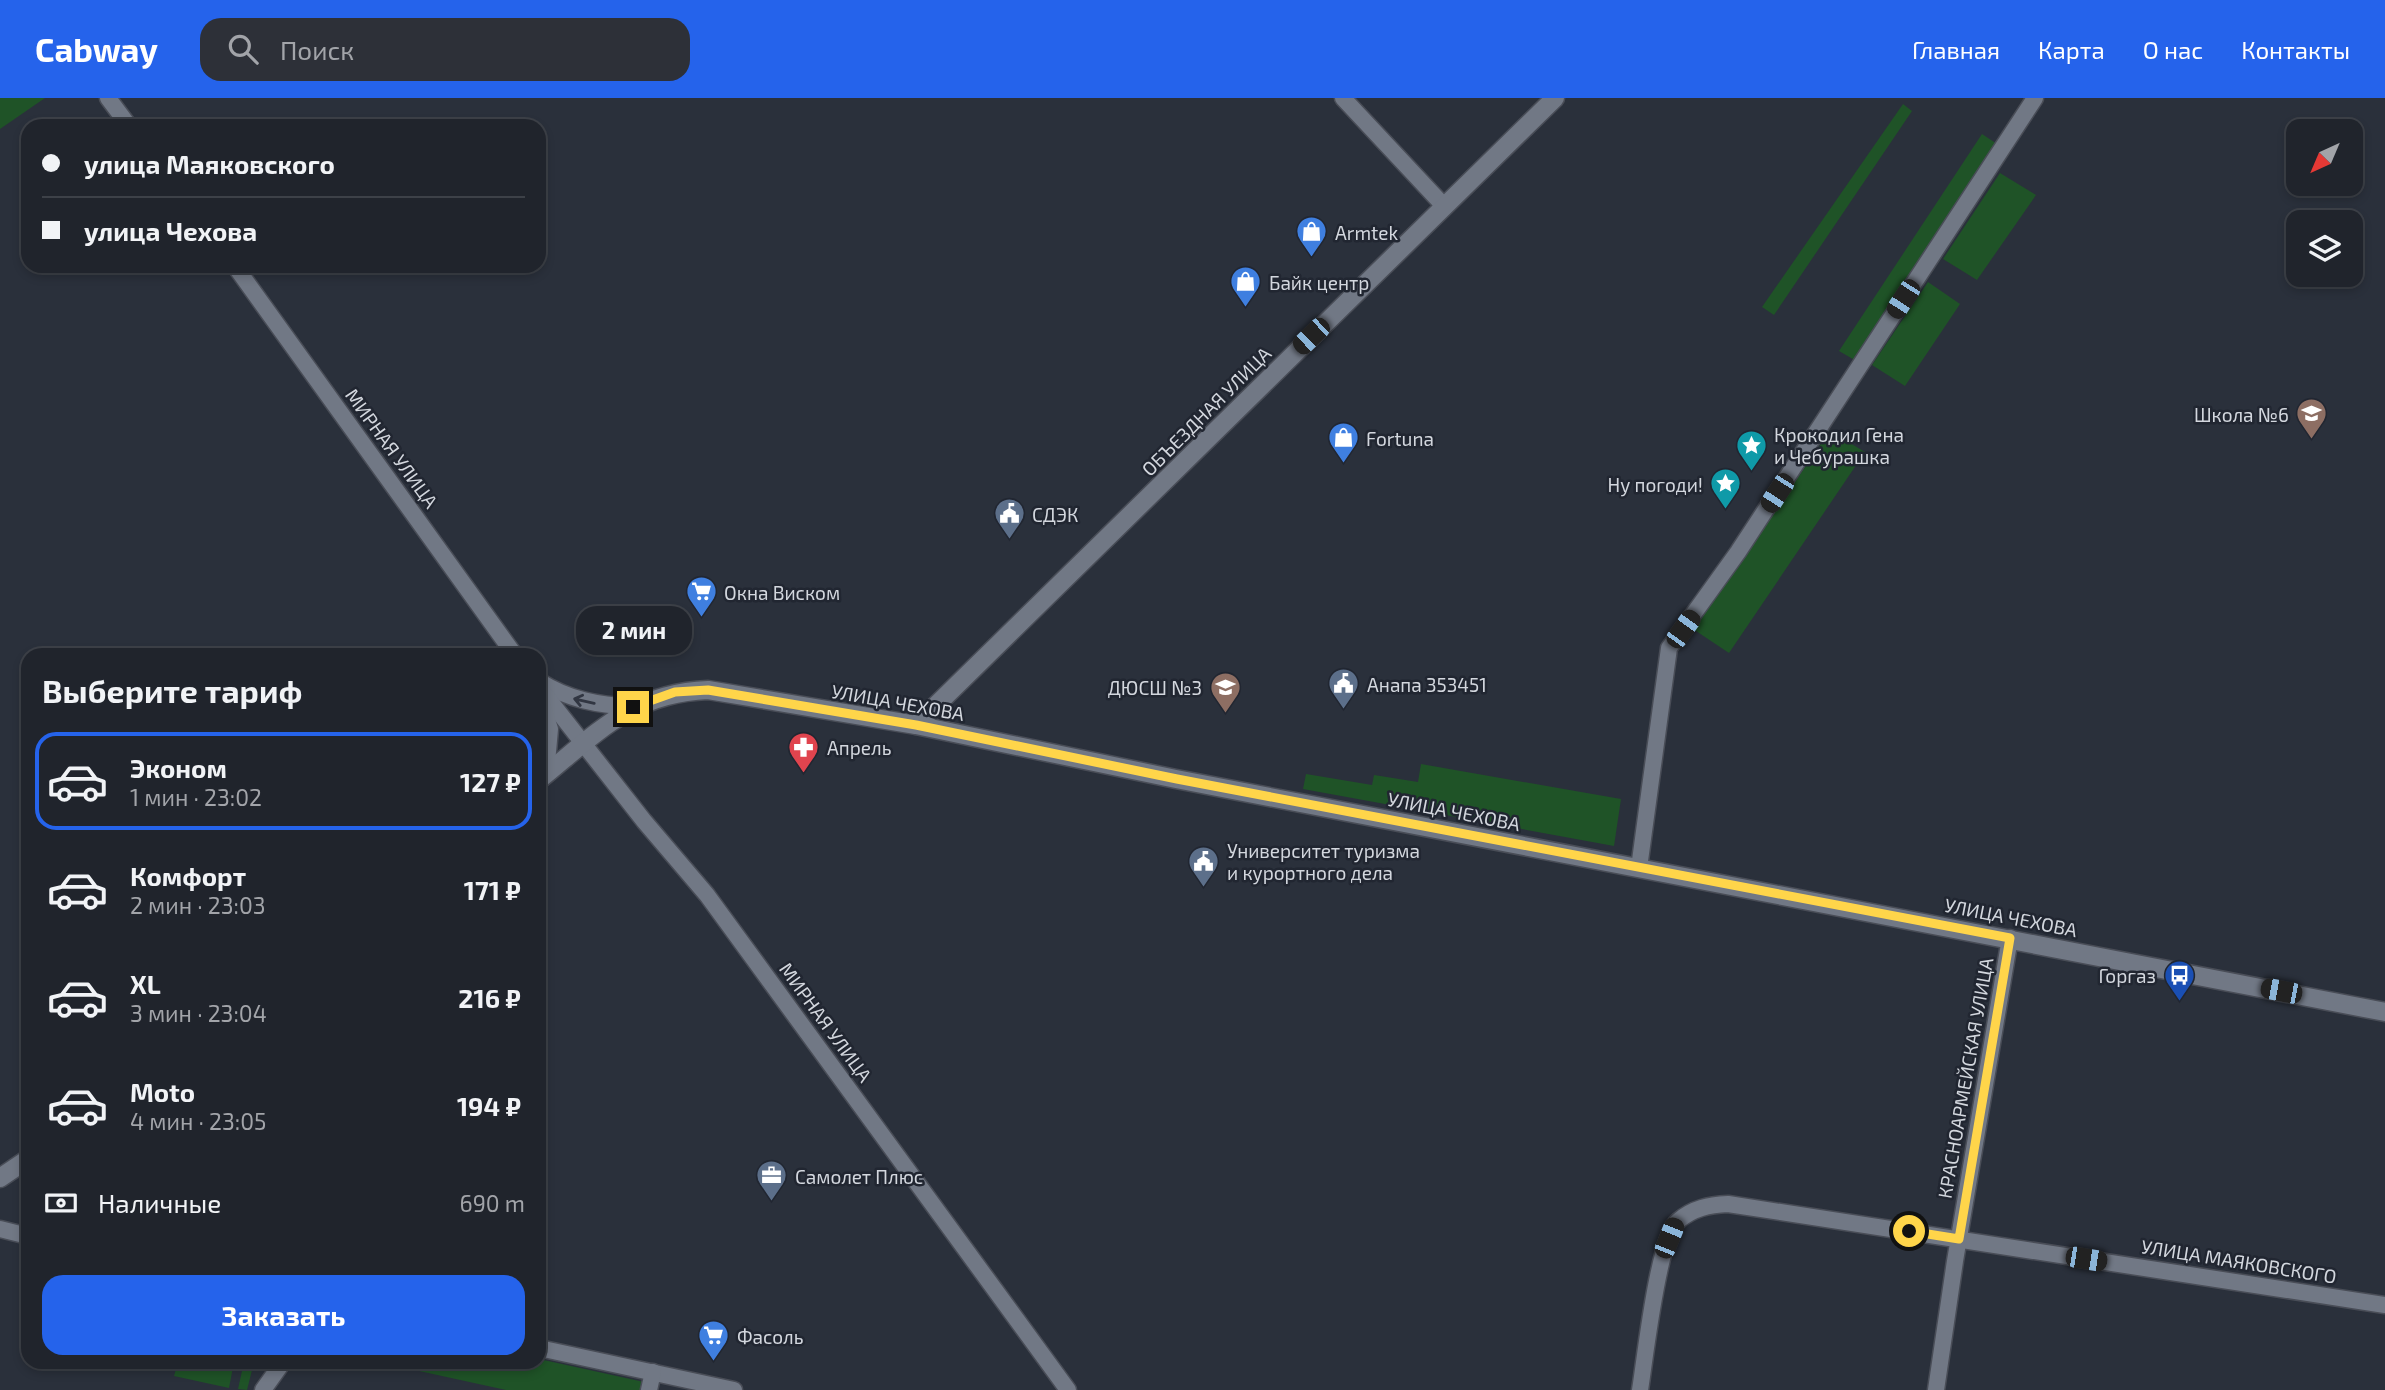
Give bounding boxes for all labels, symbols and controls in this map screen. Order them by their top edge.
search box [200,18,690,81]
text: Cabway [35,29,158,69]
icon: search [224,30,262,68]
text: Поиск [280,34,354,65]
text: Главная [1912,35,2000,64]
text: Карта [2038,35,2105,64]
text: О нас [2143,35,2203,64]
text: Контакты [2241,35,2350,64]
north arrow [2286,119,2362,196]
map controls [2286,119,2363,287]
text: улица Маяковского [84,148,335,179]
button: layers [2286,210,2363,287]
text: улица Чехова [84,215,257,246]
shop icon: Armtek [1295,215,1329,259]
place label: Armtek [1335,221,1399,244]
shop icon: Байк центр [1229,265,1263,309]
place label: Байк центр [1269,271,1369,294]
car [1883,276,1924,322]
car [1289,314,1334,358]
street label: ОБЪЕЗДНАЯ УЛИЦА [1137,341,1276,480]
street label: МИРНАЯ УЛИЦА [341,384,443,512]
school or university icon: Школа №6 [2295,397,2329,441]
place label: Школа №6 [2194,403,2289,426]
shop icon: Fortuna [1326,421,1360,465]
place label: Крокодил Гена и Чебурашка [1774,423,1904,469]
place label: Fortuna [1366,427,1434,450]
place icon: Крокодил Гена и Чебурашка [1734,428,1768,472]
place icon: Ну погоди! [1709,467,1743,511]
car [1757,470,1798,516]
place label: Ну погоди! [1607,473,1703,497]
public building icon: СДЭК [992,497,1026,541]
place label: СДЭК [1032,503,1078,526]
supermarket icon: Окна Виском [684,575,718,619]
place label: Окна Виском [724,581,840,604]
callout: 2 мин [575,606,691,654]
car [1663,606,1704,652]
text: 2 мин [602,616,666,644]
public building icon: Анапа 353451 [1327,667,1361,711]
school or university icon: ДЮСШ №3 [1208,670,1242,714]
text: Выберите тариф [42,671,302,709]
place label: Анапа 353451 [1367,673,1487,696]
place label: ДЮСШ №3 [1108,676,1202,699]
street label: УЛИЦА ЧЕХОВА [830,679,966,725]
route end [617,691,649,723]
one-way arrow [573,694,596,707]
pharmacy icon: Апрель [787,730,821,774]
place label: Апрель [827,736,892,759]
icon: car [46,750,109,813]
text: Эконом [130,752,227,783]
text: 127 ₽ [460,766,521,797]
text: 1 мин · 23:02 [130,783,262,811]
street label: УЛИЦА ЧЕХОВА [1386,787,1522,835]
place label: Университет туризма и курортного дела [1227,839,1420,885]
public building icon: Университет туризма и курортного дела [1187,844,1221,888]
icon: car [46,858,109,921]
text: Комфорт [130,860,246,891]
text: 171 ₽ [464,874,521,905]
text: 2 мин · 23:03 [130,891,266,919]
street label: УЛИЦА ЧЕХОВА [1943,893,2079,941]
street label: КРАСНОАРМЕЙСКАЯ УЛИЦА [1932,956,1998,1200]
street label: МИРНАЯ УЛИЦА [775,958,877,1086]
bus stop icon: Горгаз [2162,958,2196,1002]
place label: Горгаз [2099,964,2156,987]
icon: car [46,966,109,1029]
text: XL [130,968,161,999]
car [2259,977,2304,1005]
text: 216 ₽ [458,982,521,1013]
text: 3 мин · 23:04 [130,999,267,1027]
icon: car [46,1074,109,1137]
text: Moto [130,1076,195,1107]
text: 194 ₽ [457,1090,521,1121]
text: 4 мин · 23:05 [130,1107,266,1135]
office icon: Самолет Плюс [755,1159,789,1203]
place label: Самолет Плюс [795,1165,923,1188]
icon: cash [42,1184,80,1222]
text: Наличные [98,1187,221,1218]
text: 690 m [460,1189,525,1217]
car [1652,1215,1687,1261]
route start [1893,1215,1925,1247]
street label: УЛИЦА МАЯКОВСКОГО [2140,1234,2338,1288]
car [2064,1245,2109,1273]
button: Заказать [42,1275,525,1355]
supermarket icon: Фасоль [697,1319,731,1363]
place label: Фасоль [737,1325,803,1348]

